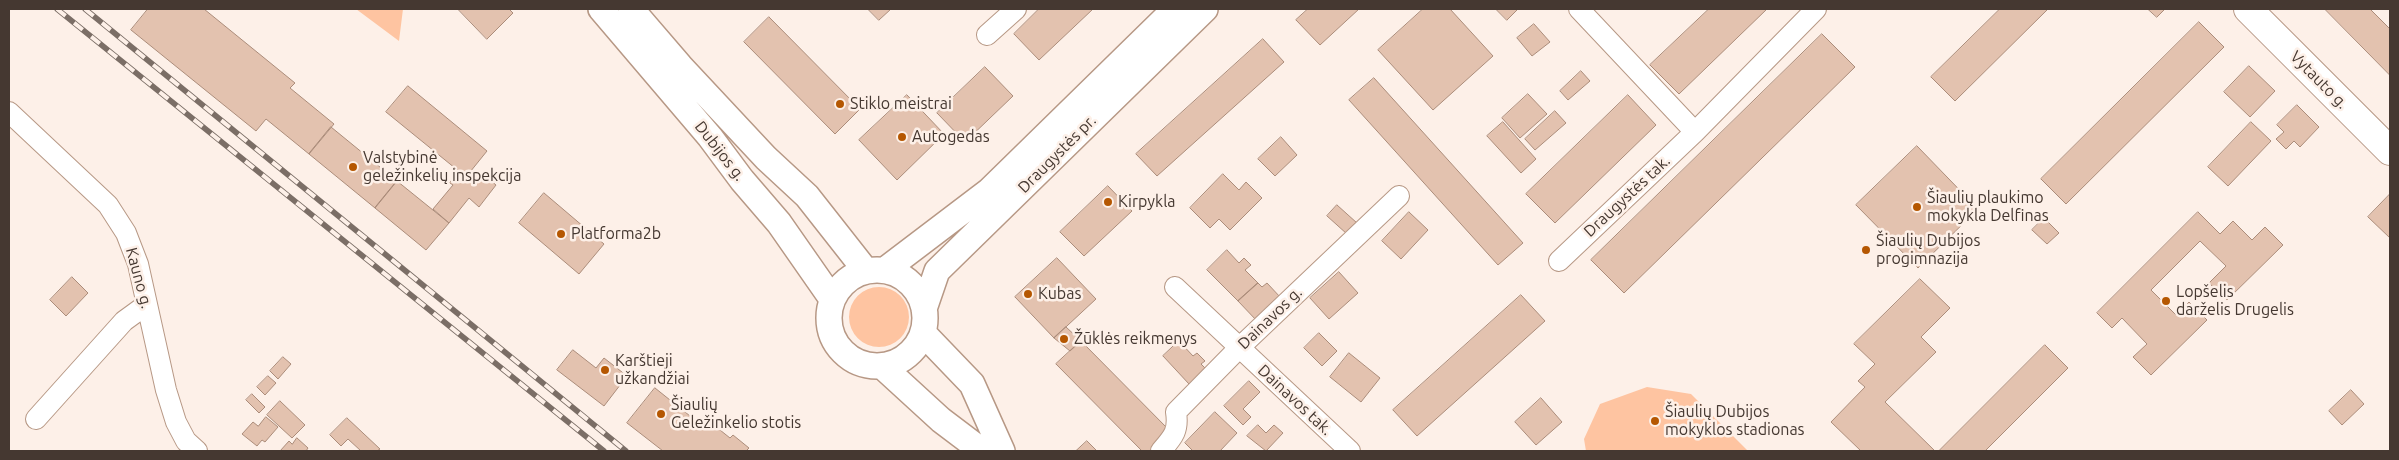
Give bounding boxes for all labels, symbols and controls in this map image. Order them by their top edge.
street label: Vytauto g. [2286,47,2352,113]
place label: Stiklo meistrai [850,94,952,114]
marker: Stiklo meistrai [834,98,846,110]
street label: Draugystės pr. [1014,111,1100,197]
street label: Dubijos g. [691,117,749,185]
place label: Autogedas [912,127,990,147]
marker: Autogedas [896,131,908,143]
place label: Valstybinė geležinkelių inspekcija [363,148,521,186]
street label: Draugystės tak. [1580,151,1674,241]
marker: Valstybinė geležinkelių inspekcija [347,161,359,173]
place label: Šiaulių plaukimo mokykla Delfinas [1927,188,2049,226]
place label: Kirpykla [1118,192,1176,212]
marker: Kirpykla [1102,196,1114,208]
marker: Šiaulių plaukimo mokykla Delfinas [1911,201,1923,213]
place label: Platforma2b [571,224,661,244]
marker: Platforma2b [555,228,567,240]
place label: Šiaulių Dubijos progimnazija [1876,231,1980,269]
marker: Šiaulių Dubijos progimnazija [1860,244,1872,256]
street label: Kauno g. [122,245,156,311]
place label: Lopšelis darželis Drugelis [2176,282,2294,320]
street label: Dainavos g. [1234,283,1306,353]
place label: Kubas [1038,284,1081,304]
marker: Kubas [1022,288,1034,300]
marker: Lopšelis darželis Drugelis [2160,295,2172,307]
place label: Žūklės reikmenys [1074,329,1197,349]
marker: Žūklės reikmenys [1058,333,1070,345]
place label: Karštieji užkandžiai [615,351,690,389]
street label: Dainavos tak. [1254,361,1336,439]
marker: Karštieji užkandžiai [599,364,611,376]
place label: Šiaulių Geležinkelio stotis [671,395,801,433]
place label: Šiaulių Dubijos mokyklos stadionas [1665,402,1805,440]
marker: Šiaulių Geležinkelio stotis [655,408,667,420]
marker: Šiaulių Dubijos mokyklos stadionas [1649,415,1661,427]

